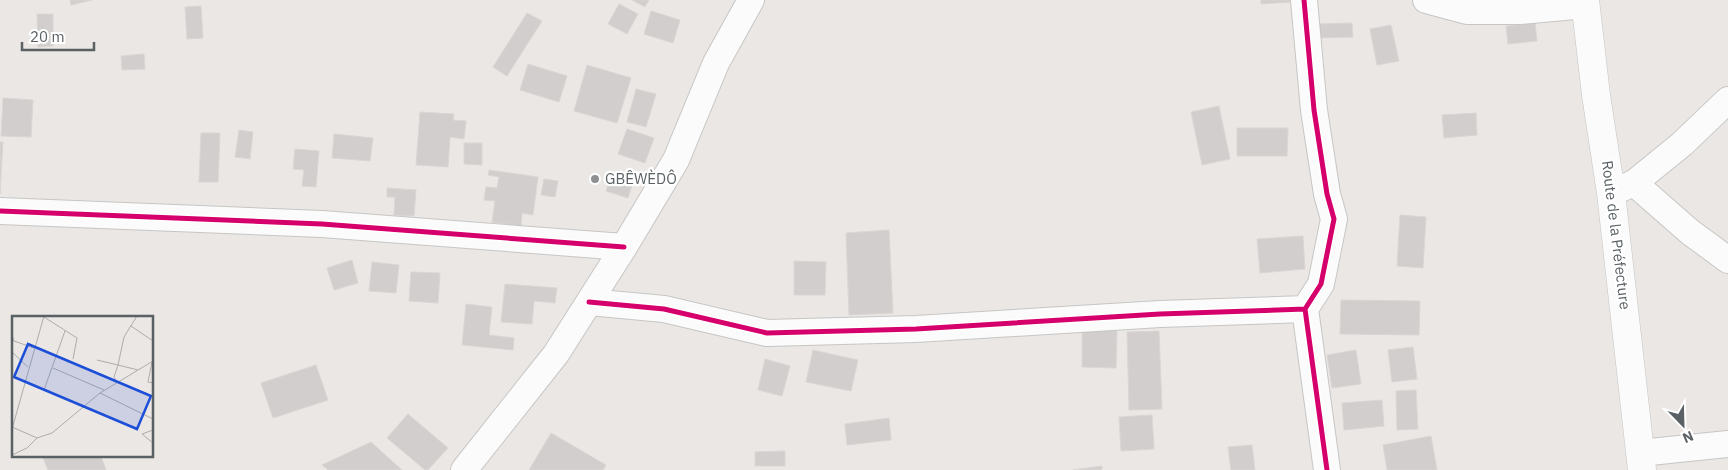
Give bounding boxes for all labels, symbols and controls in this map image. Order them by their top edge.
scale bar [22,20,95,52]
text: 20 m [30,27,65,46]
street label: Route de la Préfecture [1598,159,1635,311]
place label: GBÊWÈDÔ [605,169,677,188]
marker: GBÊWÈDÔ [589,173,601,185]
inset map [12,316,154,458]
north arrow [1658,400,1708,450]
text: N [1680,427,1696,447]

